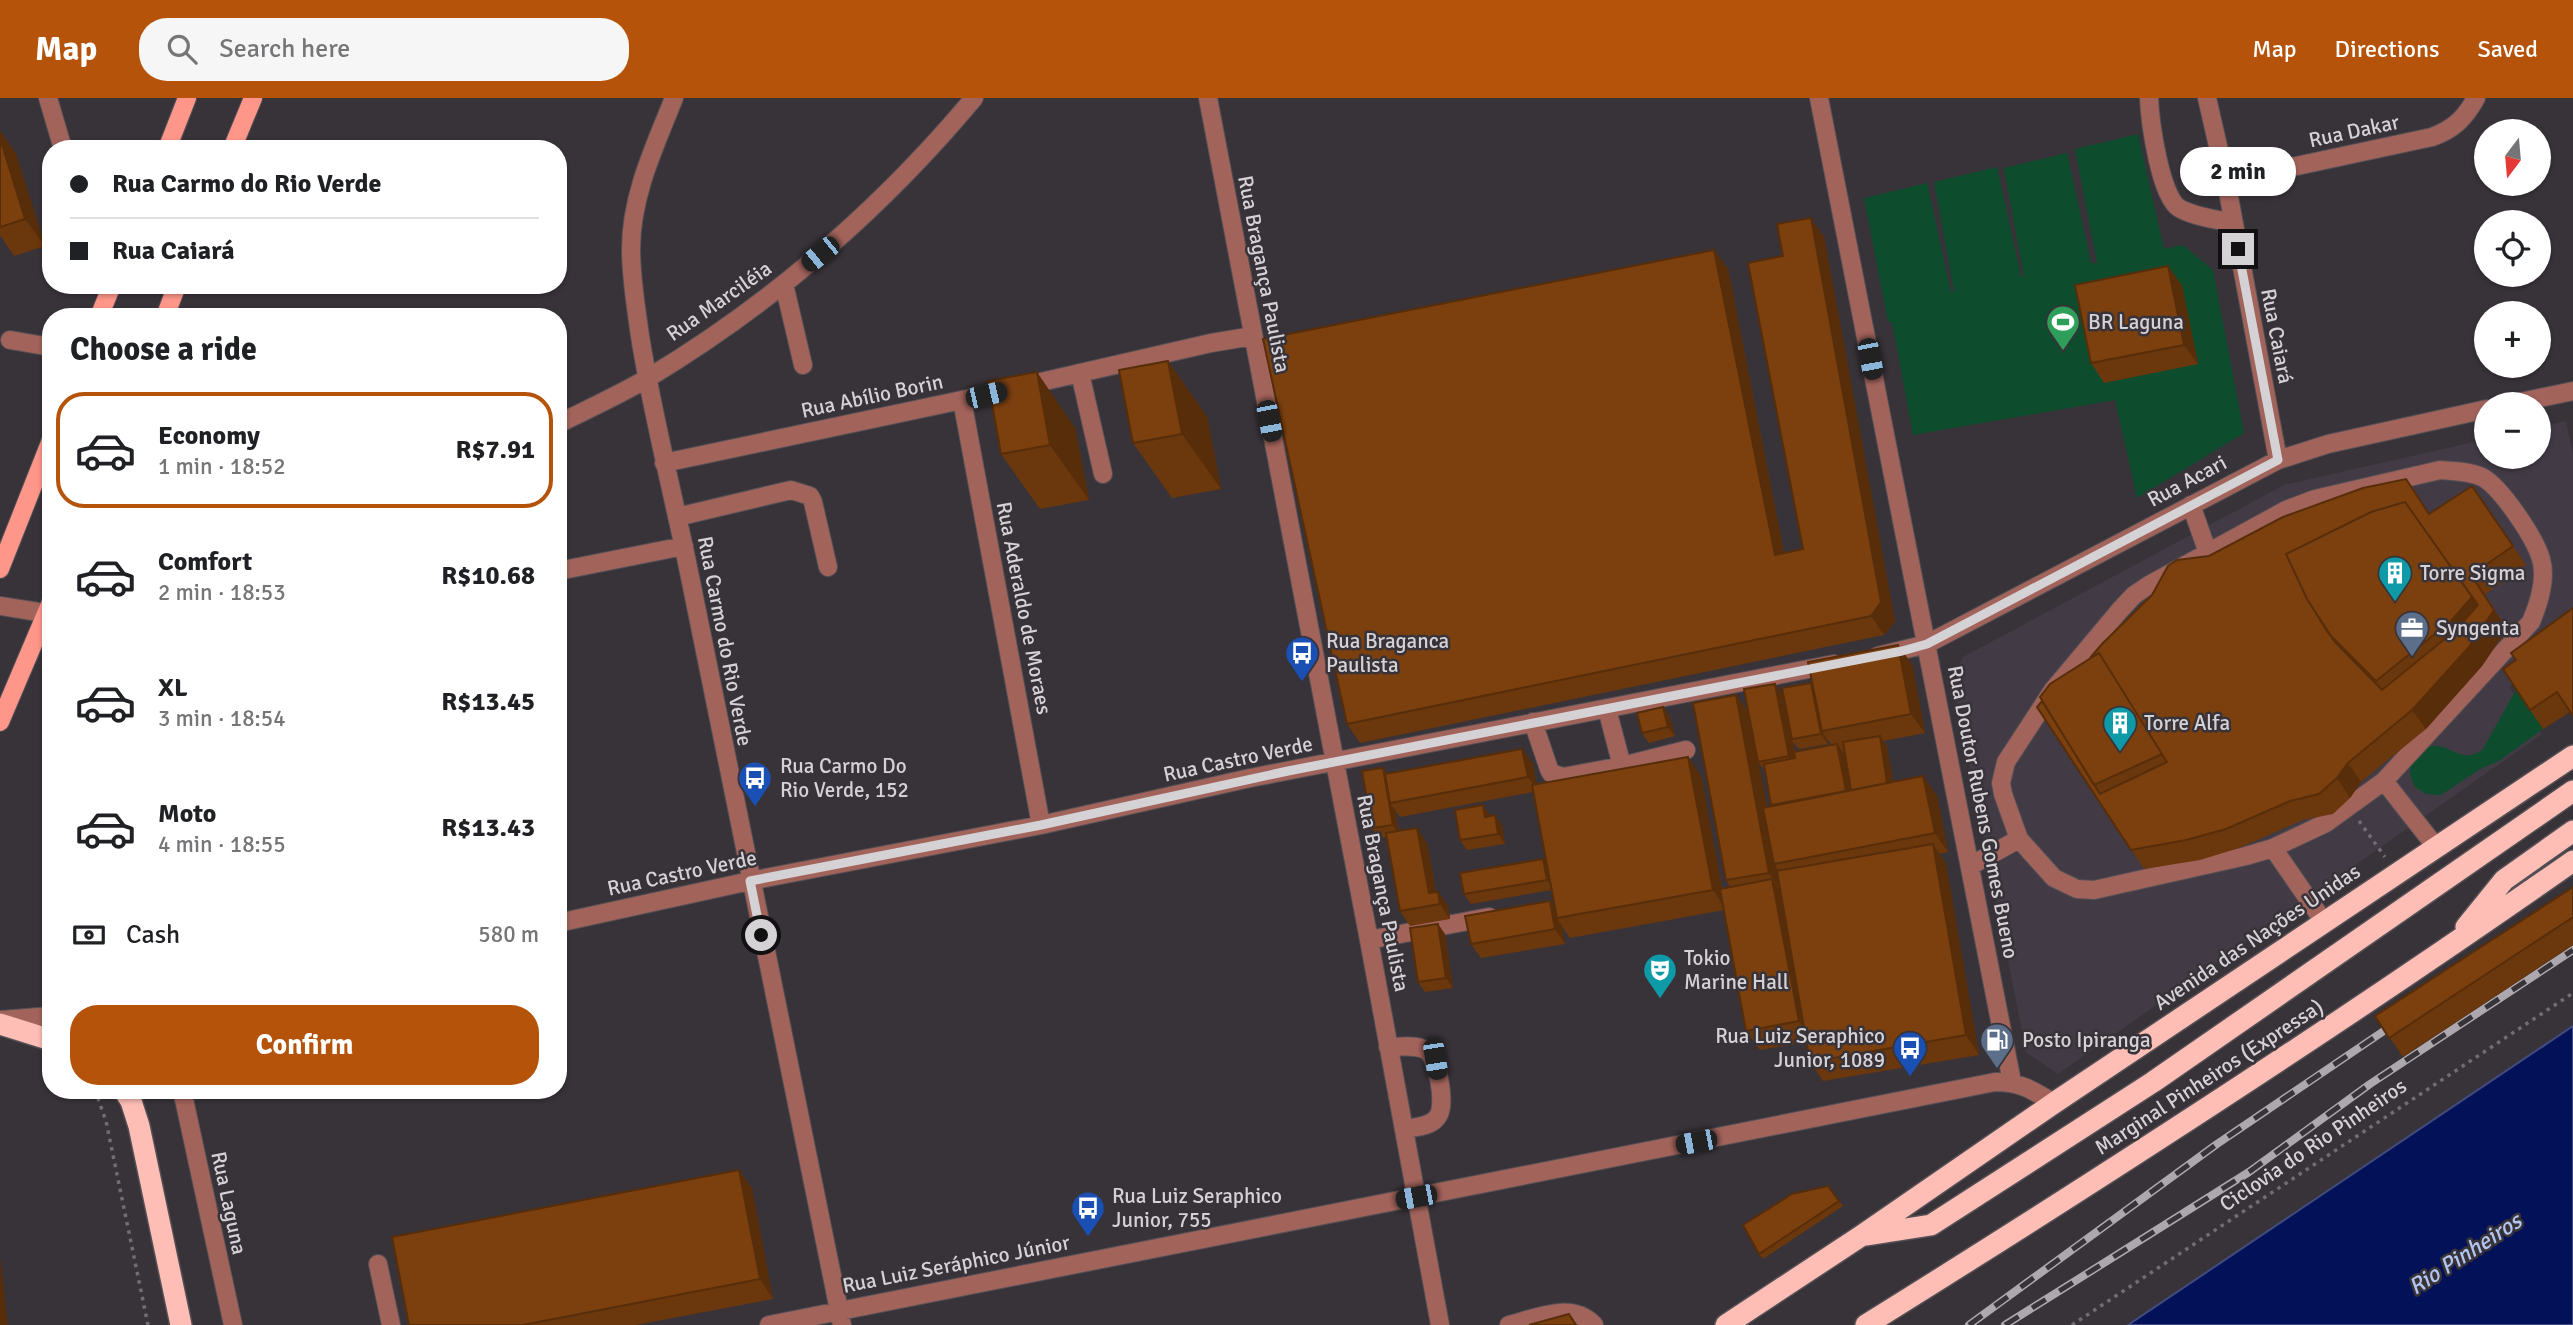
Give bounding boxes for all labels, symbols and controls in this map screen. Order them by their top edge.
search box [139,18,629,81]
text: Map [35,29,97,70]
icon: search [163,30,201,68]
text: Search here [219,33,350,65]
text: Map [2252,34,2297,64]
text: Directions [2335,34,2440,64]
text: Saved [2478,34,2538,64]
street label: Rua Dakar [2306,109,2402,153]
north arrow [2474,119,2552,196]
map controls [2474,119,2551,469]
callout: 2 min [2180,148,2296,197]
text: 2 min [2210,157,2266,186]
text: Rua Carmo do Rio Verde [112,168,381,200]
street label: Rua Bragança Paulista [1232,173,1296,375]
button: locate [2474,210,2551,287]
car [798,233,843,275]
route end [2222,233,2254,265]
text: Rua Caiará [112,235,235,267]
street label: Rua Marciléia [661,255,777,347]
street label: Rua Caiará [2255,286,2299,386]
button: + [2474,301,2551,378]
sports icon: BR Laguna [2044,303,2082,352]
place label: BR Laguna [2088,309,2184,335]
text: Choose a ride [70,330,257,369]
car [1856,336,1885,382]
street label: Rua Abílio Borin [799,368,945,424]
car [964,380,1009,410]
button: − [2474,392,2551,469]
car [1255,398,1284,444]
icon: car [74,419,137,482]
text: Economy [158,420,260,452]
text: R$7.91 [455,434,535,466]
street label: Rua Acari [2143,449,2231,513]
text: 1 min · 18:52 [158,452,286,481]
street label: Rua Aderaldo de Moraes [991,499,1057,717]
street label: Rua Carmo do Rio Verde [692,534,758,748]
icon: car [74,545,137,608]
text: Comfort [158,546,252,578]
building icon: Torre Sigma [2376,554,2414,603]
text: R$10.68 [441,560,535,592]
place label: Torre Sigma [2420,560,2526,586]
text: 2 min · 18:53 [158,578,286,607]
office icon: Syngenta [2393,609,2431,658]
place label: Syngenta [2436,615,2520,641]
place label: Rua Braganca Paulista [1326,628,1449,678]
bus stop icon: Rua Braganca Paulista [1283,634,1321,683]
street label: Rua Doutor Rubens Gomes Bueno [1942,663,2024,961]
icon: car [74,671,137,734]
text: XL [158,672,188,704]
text: R$13.45 [441,686,535,718]
text: 3 min · 18:54 [158,704,286,733]
building icon: Torre Alfa [2101,704,2139,753]
place label: Torre Alfa [2144,710,2230,736]
street label: Rua Castro Verde [1161,730,1315,788]
place label: Rua Carmo Do Rio Verde, 152 [780,753,909,803]
bus stop icon: Rua Carmo Do Rio Verde, 152 [736,759,774,808]
street label: Rua Bragança Paulista [1351,792,1415,994]
icon: car [74,797,137,860]
text: Moto [158,798,216,830]
text: R$13.43 [441,812,535,844]
text: 4 min · 18:55 [158,830,286,859]
street label: Rua Castro Verde [605,844,759,902]
street label: Avenida das Nações Unidas [2149,858,2365,1016]
icon: cash [70,916,108,954]
text: Cash [126,919,180,951]
route start [745,919,777,951]
text: 580 m [478,920,539,949]
place label: Tokio Marine Hall [1684,945,1789,995]
theatre icon: Tokio Marine Hall [1641,951,1679,1000]
street label: Marginal Pinheiros (Expressa) [2090,993,2328,1161]
button: Confirm [70,1005,539,1085]
fuel station icon: Posto Ipiranga [1978,1021,2016,1070]
place label: Rua Luiz Seraphico Junior, 1089 [1715,1023,1885,1073]
place label: Posto Ipiranga [2022,1027,2151,1053]
bus stop icon: Rua Luiz Seraphico Junior, 1089 [1891,1029,1929,1078]
car [1422,1037,1449,1081]
street label: Ciclovia do Rio Pinheiros [2215,1073,2411,1217]
car [1674,1128,1719,1156]
street label: Rua Laguna [205,1149,253,1257]
place label: Rua Luiz Seraphico Junior, 755 [1112,1183,1282,1233]
car [1394,1183,1439,1211]
bus stop icon: Rua Luiz Seraphico Junior, 755 [1069,1189,1107,1238]
water label: Rio Pinheiros [2403,1206,2529,1301]
street label: Rua Luiz Seráphico Júnior [840,1229,1072,1299]

